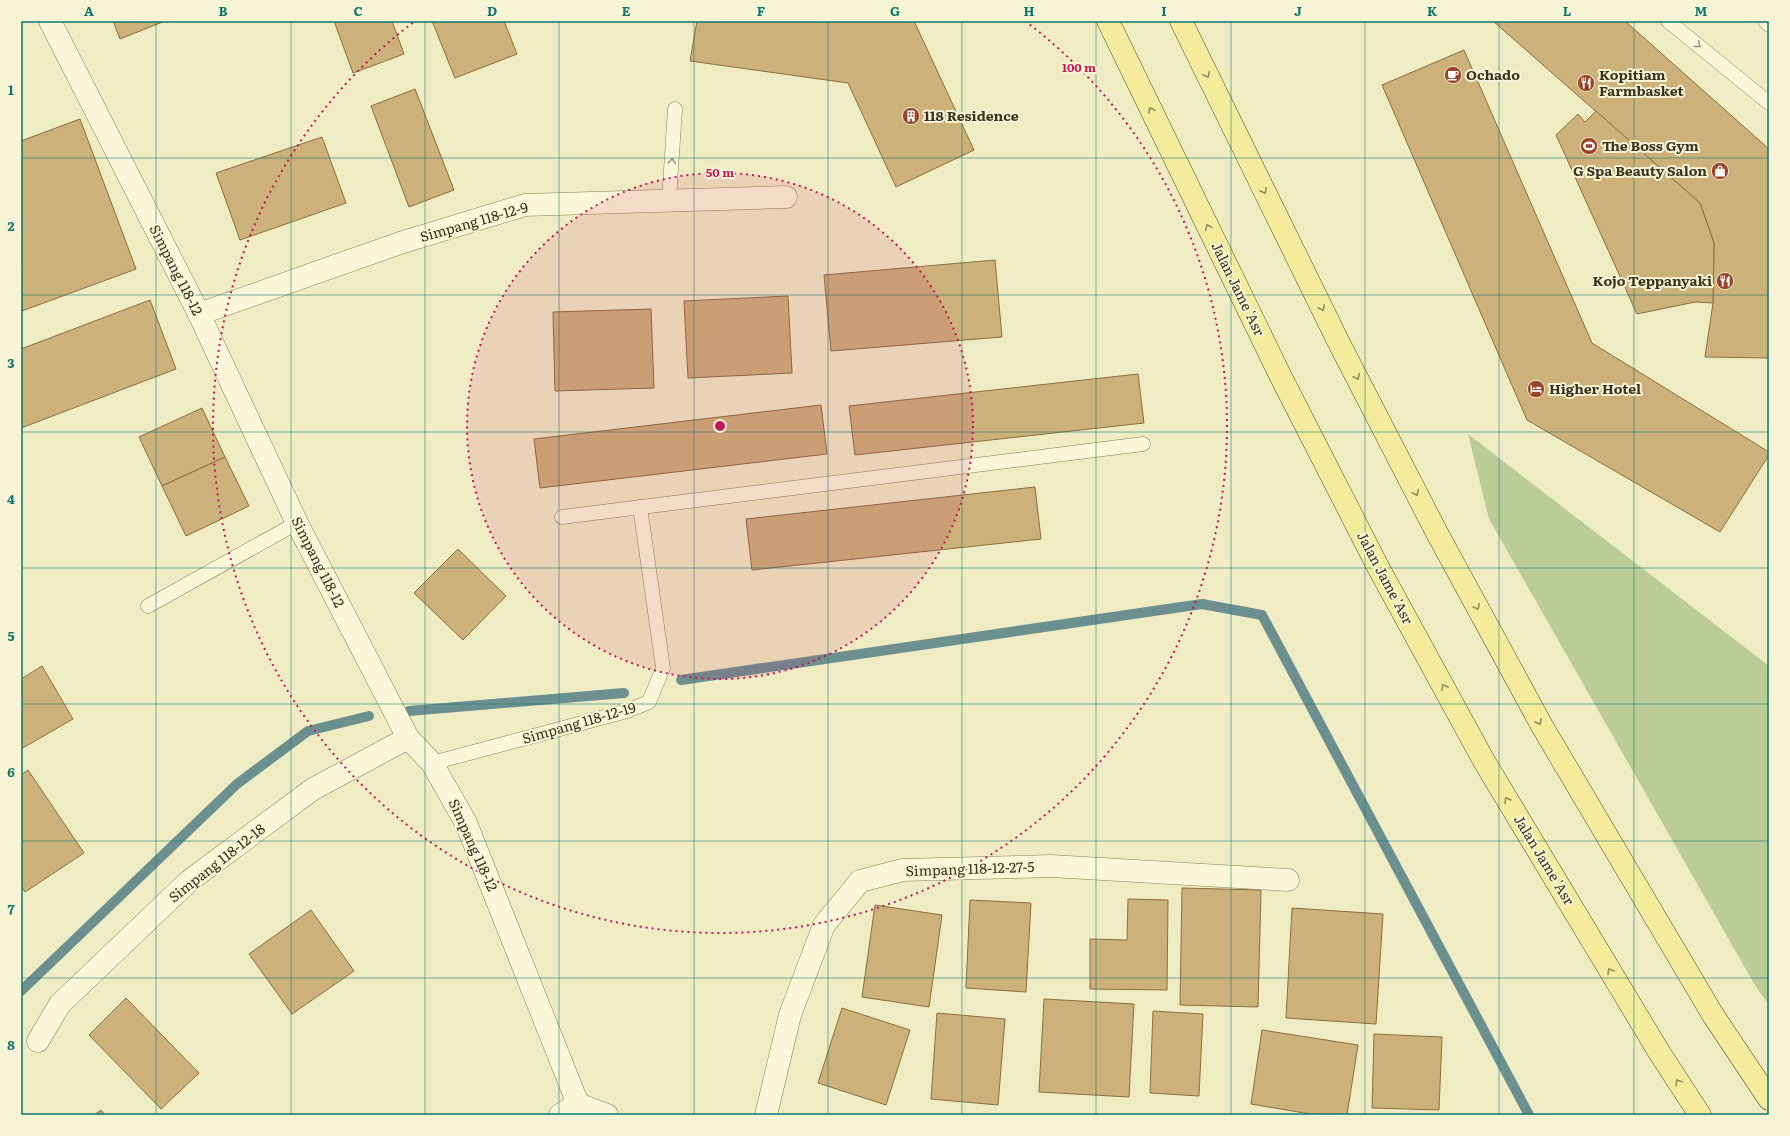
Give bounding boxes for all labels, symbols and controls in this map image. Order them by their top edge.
text: A [84,1,94,20]
text: B [219,1,228,20]
text: C [353,1,363,20]
text: D [487,1,497,20]
text: E [622,1,631,20]
text: F [757,1,765,20]
text: G [890,1,900,20]
text: H [1024,1,1035,20]
text: I [1161,1,1167,20]
text: J [1294,1,1302,20]
text: K [1427,1,1438,20]
text: L [1563,1,1571,20]
text: M [1695,1,1708,20]
one-way arrow [1693,41,1701,48]
text: 100 m [1062,58,1096,76]
place label: Ochado [1466,64,1520,84]
place label: Kopitiam Farmbasket [1599,64,1685,100]
cafe icon: Ochado [1443,65,1463,85]
one-way arrow [1202,71,1210,78]
restaurant icon: Kopitiam Farmbasket [1576,73,1596,93]
text: 1 [8,80,14,99]
place label: 118 Residence [924,105,1019,125]
building icon: 118 Residence [901,106,921,126]
one-way arrow [1148,107,1156,114]
place label: The Boss Gym [1602,135,1699,155]
sports icon: The Boss Gym [1579,136,1599,156]
one-way arrow [667,158,676,164]
place label: G Spa Beauty Salon [1573,160,1707,180]
shop icon: G Spa Beauty Salon [1710,161,1730,181]
text: 50 m [706,163,734,181]
one-way arrow [1259,187,1267,195]
street label: Simpang 118-12-9 [417,196,530,246]
text: 2 [8,216,15,235]
street label: Simpang 118-12 [145,221,208,318]
one-way arrow [1205,224,1213,231]
street label: Jalan Jame 'Asr [1207,238,1270,339]
place label: Kojo Teppanyaki [1593,270,1712,290]
restaurant icon: Kojo Teppanyaki [1715,271,1735,291]
one-way arrow [1317,304,1325,311]
text: 3 [7,353,15,372]
one-way arrow [1352,373,1359,380]
place label: Higher Hotel [1549,378,1641,398]
hotel icon: Higher Hotel [1526,379,1546,399]
centre of rings [713,419,727,433]
one-way arrow [1412,488,1419,496]
text: 4 [7,489,15,508]
street label: Simpang 118-12 [287,513,350,610]
street label: Jalan Jame 'Asr [1353,528,1419,628]
one-way arrow [1473,603,1480,611]
text: 5 [7,626,15,645]
one-way arrow [1441,684,1448,691]
street label: Simpang 118-12-19 [520,696,638,748]
one-way arrow [1535,718,1542,725]
text: 6 [7,762,15,781]
street label: Simpang 118-12 [445,795,503,894]
one-way arrow [1505,797,1512,804]
street label: Jalan Jame 'Asr [1510,810,1580,909]
street label: Simpang 118-12-18 [164,818,269,906]
street label: Simpang 118-12-27-5 [905,856,1035,880]
text: 7 [7,899,15,918]
one-way arrow [1608,968,1615,975]
text: 8 [7,1035,15,1054]
one-way arrow [1676,1079,1683,1086]

